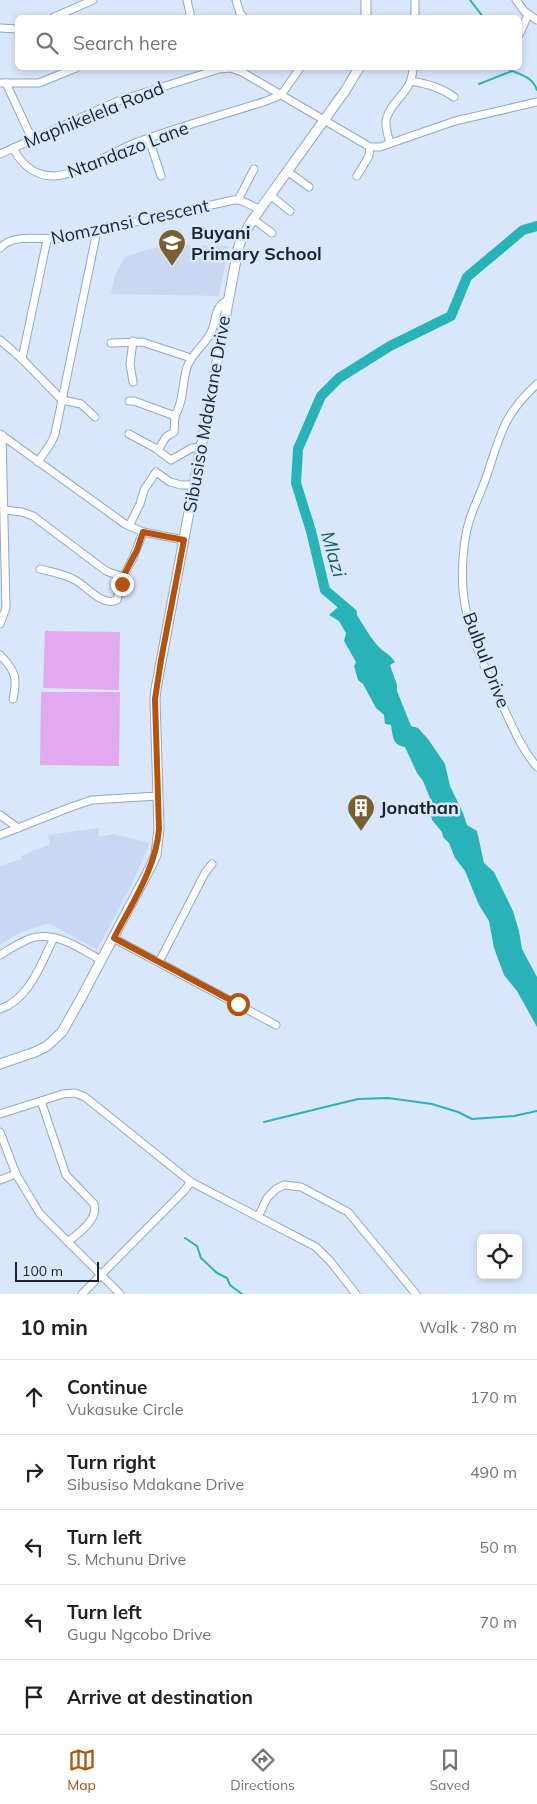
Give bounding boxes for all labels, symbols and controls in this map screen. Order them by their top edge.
search box [15,15,522,70]
icon: search [33,29,61,57]
text: Search here [73,31,177,55]
street label: Maphikelela Road [21,76,167,153]
street label: Ntandazo Lane [64,116,192,183]
street label: Nomzansi Crescent [49,194,211,249]
place label: Buyani Primary School [191,221,322,265]
school or university icon: Buyani Primary School [157,228,187,267]
street label: Sibusiso Mdakane Drive [178,314,235,514]
water label: Mlazi [316,528,352,580]
route end [111,573,134,596]
street label: Bulbul Drive [458,609,515,711]
building icon: Jonathan [346,793,376,832]
place label: Jonathan [380,796,459,819]
route start [227,993,250,1016]
map controls [477,1234,522,1279]
button: locate [477,1234,522,1279]
scale bar [15,1259,99,1282]
text: 100 m [22,1262,63,1280]
text: 10 min [20,1314,88,1340]
text: Walk · 780 m [419,1317,517,1337]
text: Continue [67,1375,147,1399]
icon: ahead [20,1383,48,1411]
text: 170 m [470,1387,517,1407]
text: Vukasuke Circle [67,1399,183,1419]
text: Turn right [67,1450,156,1474]
icon: right [20,1458,48,1486]
text: 490 m [470,1462,517,1482]
text: Sibusiso Mdakane Drive [67,1474,244,1494]
text: Turn left [67,1525,142,1549]
icon: left [20,1533,48,1561]
text: 50 m [480,1537,517,1557]
text: S. Mchunu Drive [67,1549,186,1569]
text: Turn left [67,1600,142,1624]
icon: left [20,1608,48,1636]
text: 70 m [480,1612,517,1632]
text: Gugu Ngcobo Drive [67,1624,211,1644]
icon: arrive [20,1683,48,1711]
text: Arrive at destination [67,1685,253,1709]
tab: Map [67,1746,96,1794]
tab: Directions [230,1746,295,1794]
tab: Saved [429,1746,470,1794]

